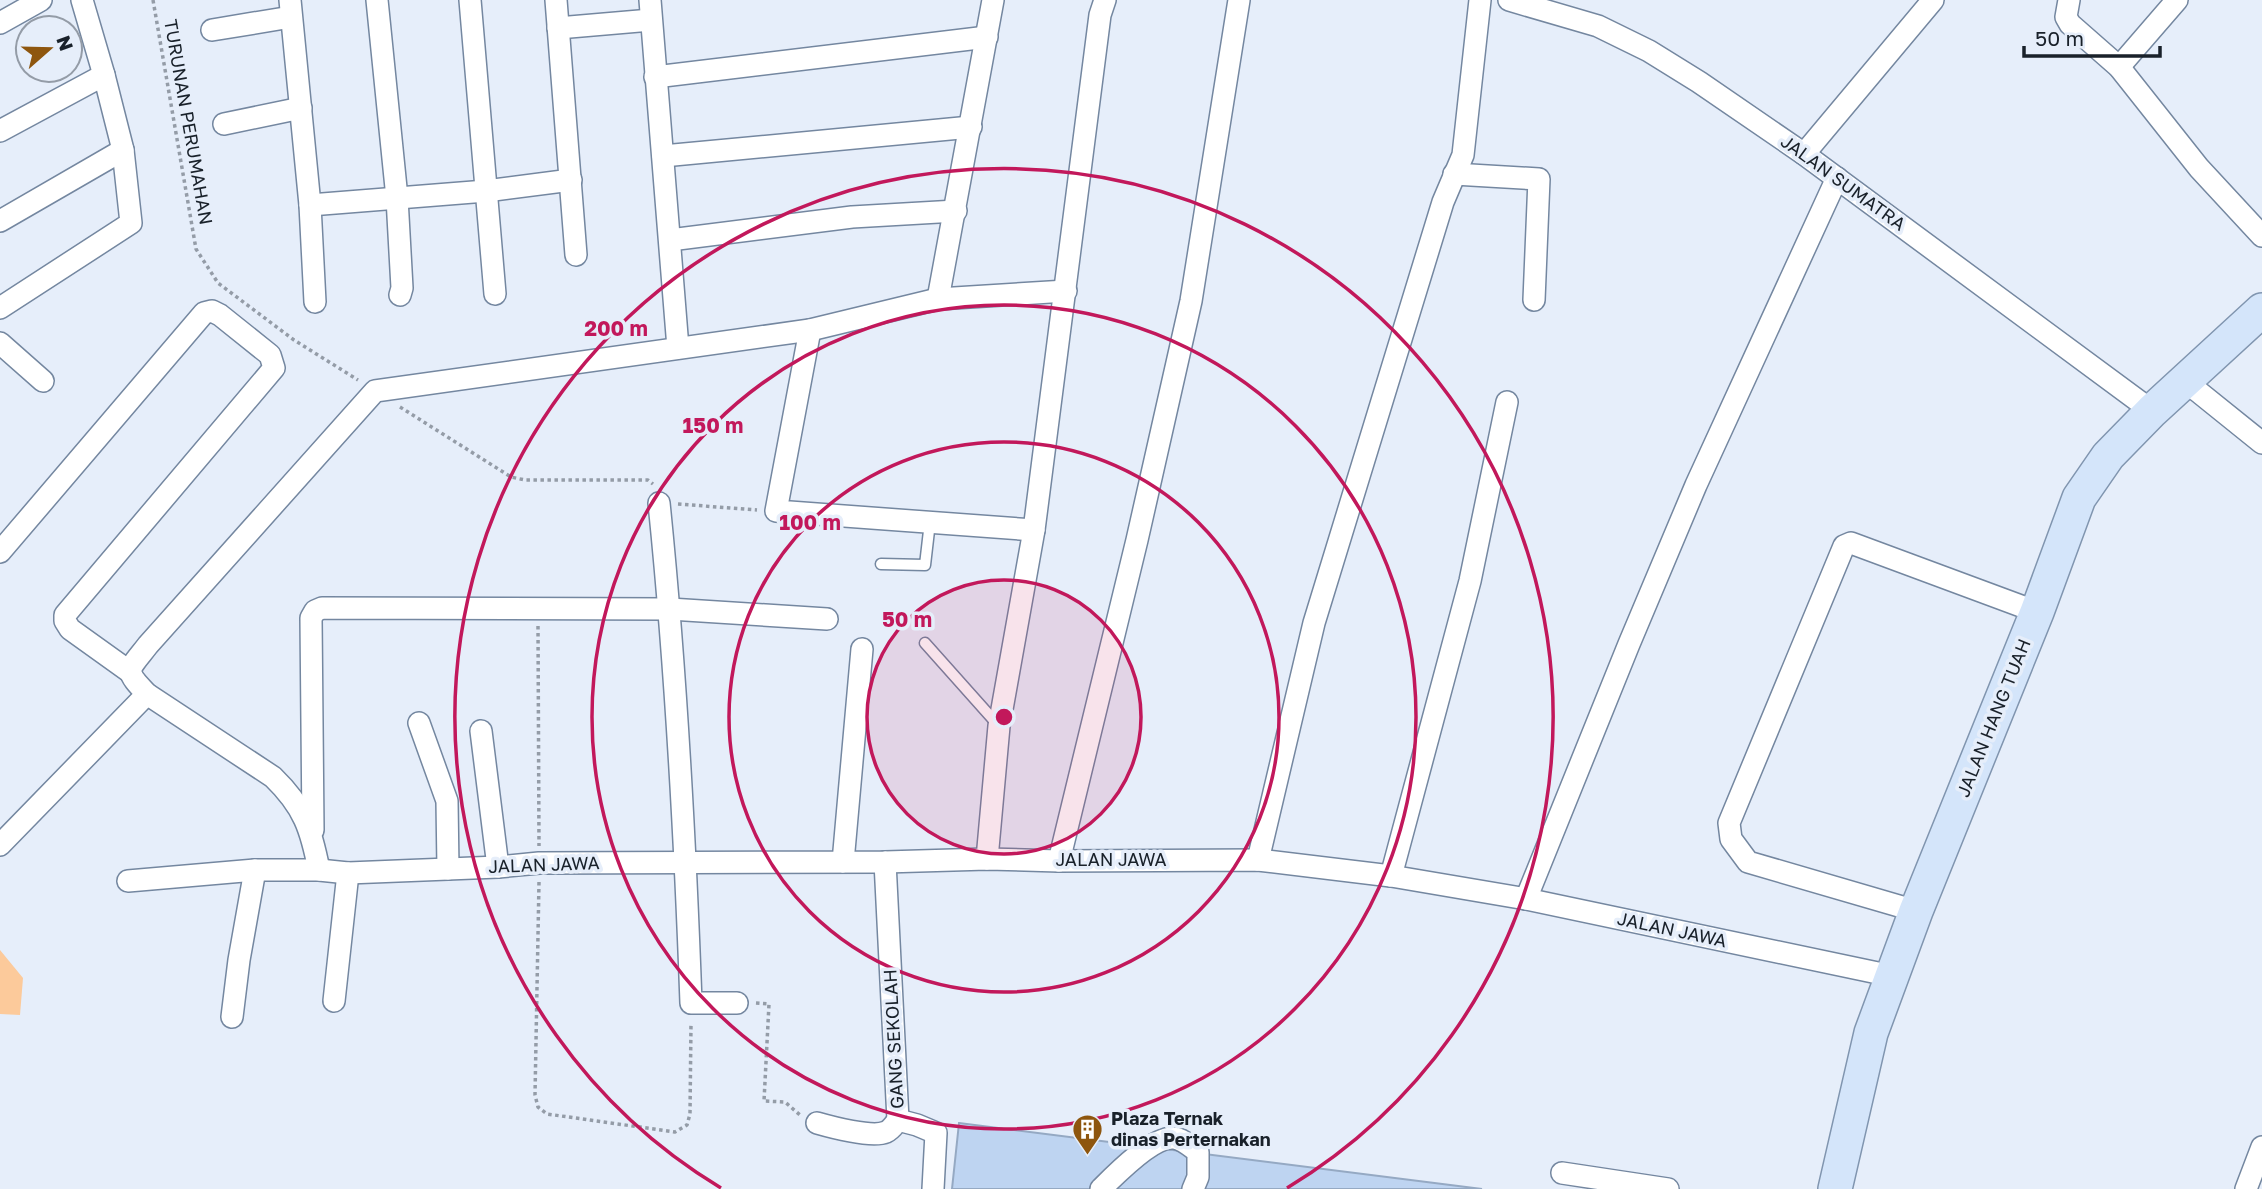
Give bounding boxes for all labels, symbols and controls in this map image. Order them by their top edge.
north arrow [14,14,84,84]
scale bar [2024,14,2160,58]
street label: TURUNAN PERUMAHAN [160,17,218,226]
text: 50 m [2035,25,2084,51]
text: N [52,32,79,54]
street label: JALAN SUMATRA [1777,130,1910,235]
text: 200 m [584,315,648,341]
text: 150 m [683,412,743,438]
text: 100 m [779,509,841,535]
text: 50 m [882,606,932,632]
street label: JALAN HANG TUAH [1951,635,2035,800]
centre of rings [992,705,1016,729]
street label: JALAN JAWA [1055,848,1167,870]
street label: JALAN JAWA [488,851,600,877]
street label: JALAN JAWA [1616,907,1729,951]
street label: GANG SEKOLAH [878,969,908,1109]
place label: Plaza Ternak dinas Perternakan [1111,1107,1271,1150]
building icon: Plaza Ternak dinas Perternakan [1071,1112,1105,1156]

